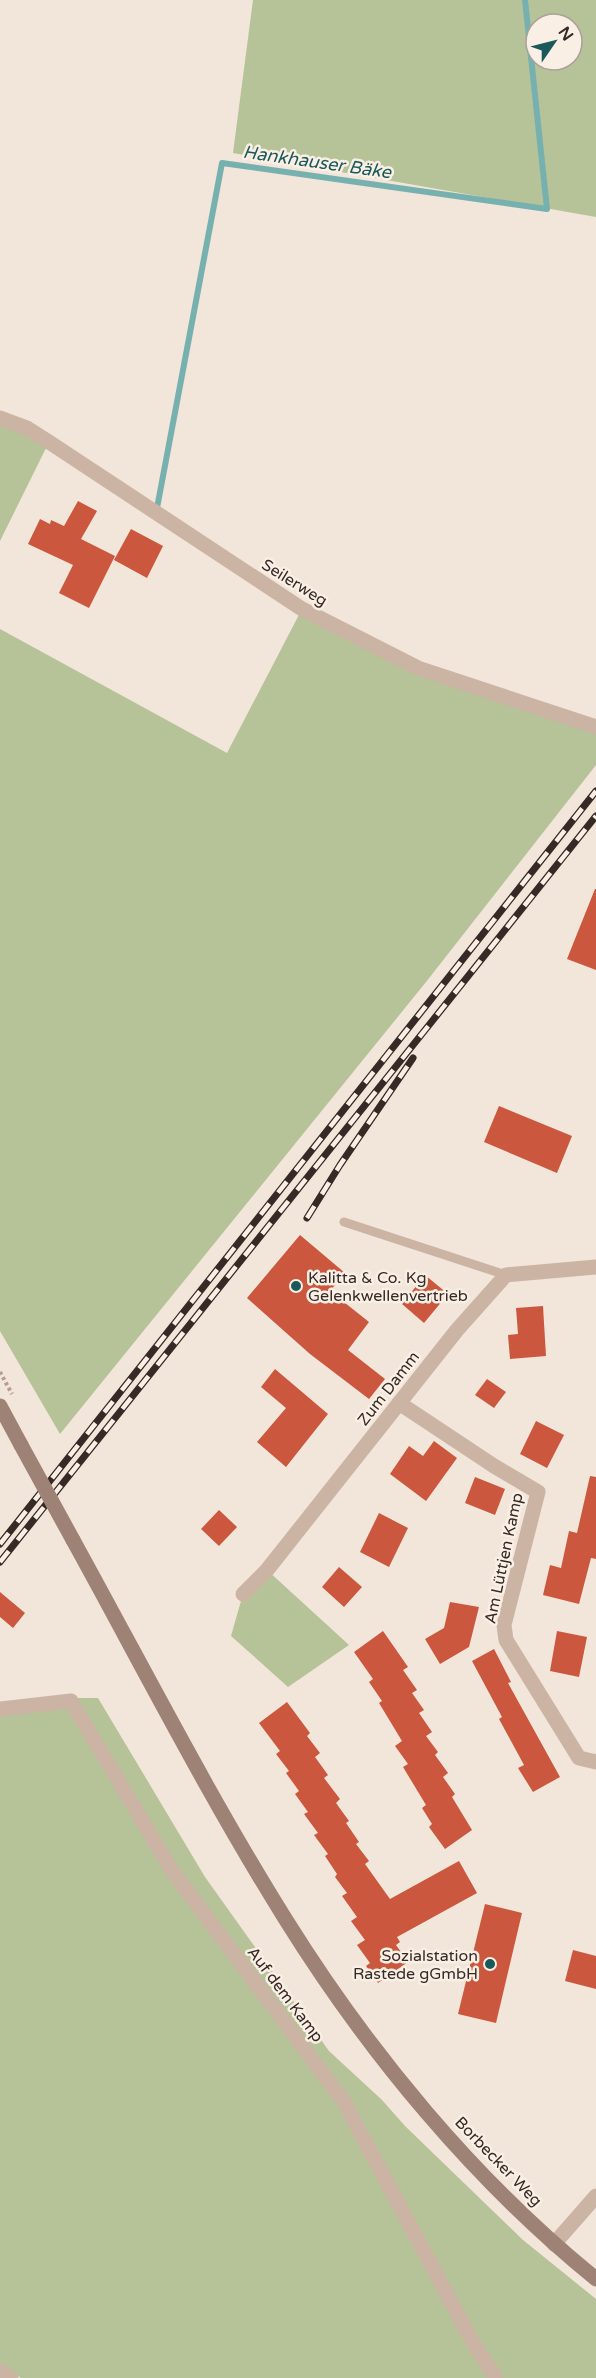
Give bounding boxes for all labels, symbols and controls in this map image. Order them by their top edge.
north arrow [524,12,584,72]
text: N [554,23,577,45]
water label: Hankhauser Bäke [242,141,393,183]
street label: Seilerweg [258,555,331,611]
place label: Kalitta & Co. Kg Gelenkwellenvertrieb [308,1268,468,1306]
marker: Kalitta & Co. Kg Gelenkwellenvertrieb [289,1279,303,1293]
street label: Zum Damm [354,1347,424,1430]
street label: Am Lüttjen Kamp [480,1491,528,1626]
street label: Auf dem Kamp [243,1943,328,2046]
place label: Sozialstation Rastede gGmbH [353,1946,478,1984]
marker: Sozialstation Rastede gGmbH [483,1957,497,1971]
street label: Borbecker Weg [450,2113,546,2211]

